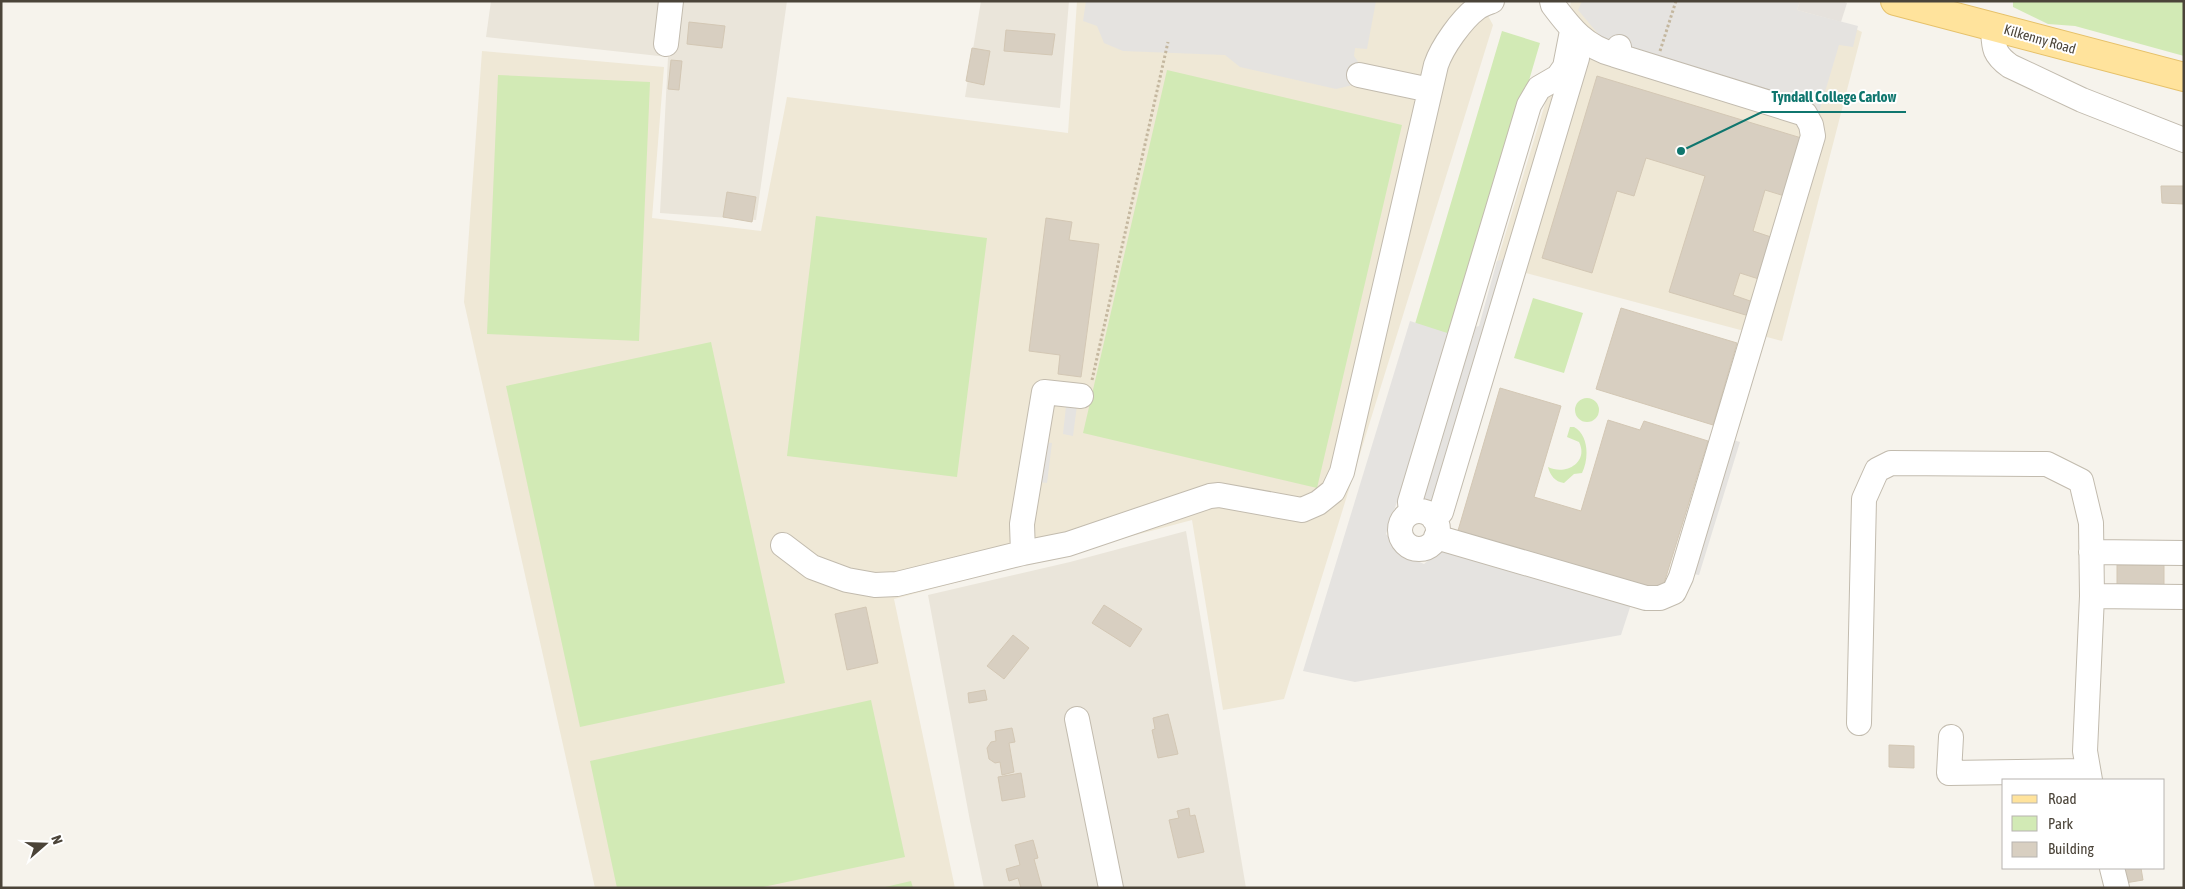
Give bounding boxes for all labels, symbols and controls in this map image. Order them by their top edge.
street label: Kilkenny Road [2002,21,2078,57]
callout: Tyndall College Carlow [1762,82,1906,112]
text: Tyndall College Carlow [1772,88,1896,105]
legend [2002,779,2165,869]
text: Road [2048,790,2077,807]
text: Park [2048,815,2073,832]
north arrow [20,819,70,869]
text: N [48,833,66,846]
text: Building [2048,840,2094,857]

